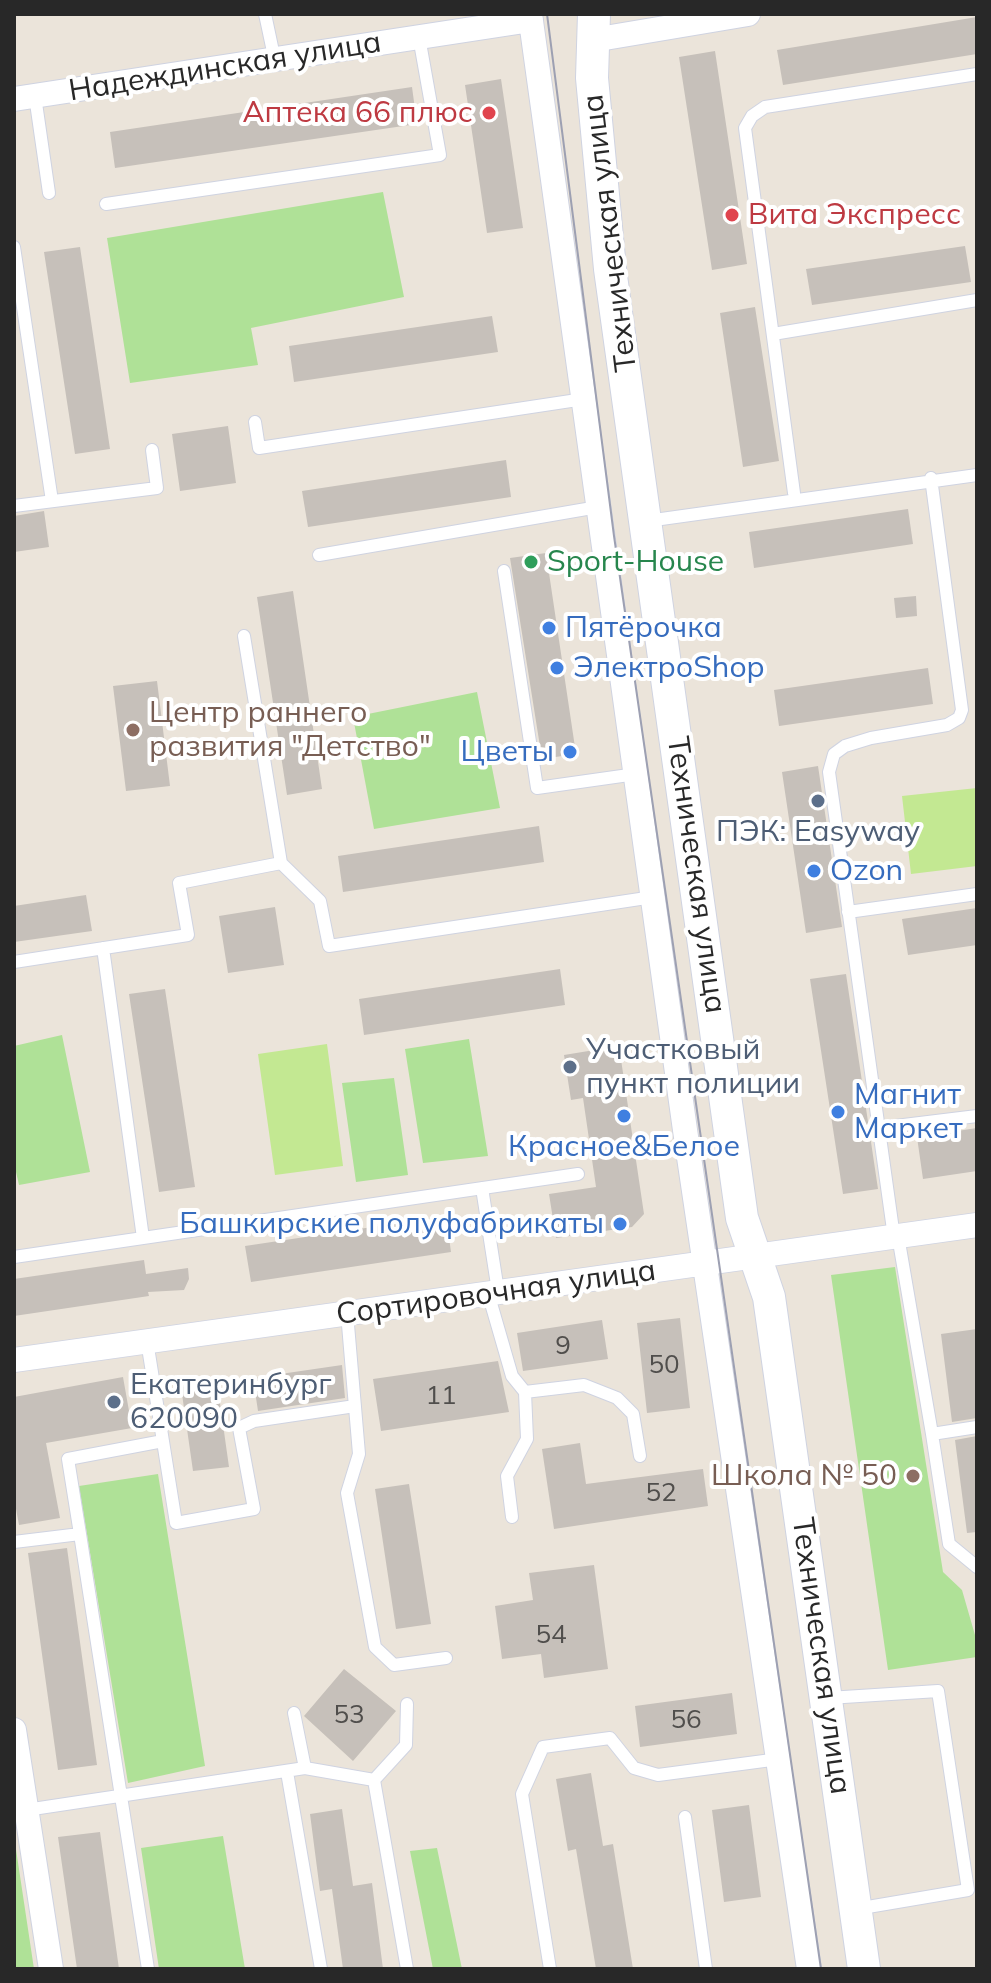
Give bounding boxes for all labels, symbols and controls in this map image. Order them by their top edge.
street label: Надеждинская улица [66,25,384,109]
street label: Техническая улица [575,92,645,374]
place label: Аптека 66 плюс [243,95,473,131]
marker: Аптека 66 плюс [480,104,498,122]
place label: Вита Экспресс [748,197,961,233]
marker: Вита Экспресс [723,206,741,224]
place label: Sport-House [547,544,724,580]
marker: Sport-House [522,553,540,571]
place label: Пятёрочка [565,610,722,646]
marker: Пятёрочка [540,619,558,637]
place label: ЭлектроShop [573,650,765,686]
marker: ЭлектроShop [548,659,566,677]
place label: Центр раннего развития "Детство" [149,695,431,766]
marker: Центр раннего развития "Детство" [124,721,142,739]
place label: Цветы [461,734,554,770]
street label: Техническая улица [659,734,733,1016]
marker: Цветы [561,743,579,761]
marker: ПЭК: Easyway [809,792,827,810]
place label: ПЭК: Easyway [716,814,920,850]
place label: Ozon [830,853,903,889]
marker: Ozon [805,862,823,880]
place label: Участковый пункт полиции [586,1032,800,1102]
marker: Участковый пункт полиции [561,1058,579,1076]
place label: Магнит Маркет [854,1077,963,1148]
marker: Магнит Маркет [829,1103,847,1121]
marker: Красное&Белое [615,1107,633,1125]
place label: Красное&Белое [508,1129,740,1165]
place label: Башкирские полуфабрикаты [179,1206,604,1242]
marker: Башкирские полуфабрикаты [611,1215,629,1233]
street label: Сортировочная улица [334,1253,658,1333]
house number: 9 [555,1330,571,1362]
house number: 50 [648,1349,680,1381]
place label: Екатеринбург 620090 [130,1367,332,1438]
house number: 11 [425,1380,457,1412]
marker: Екатеринбург 620090 [105,1393,123,1411]
place label: Школа № 50 [711,1458,897,1494]
marker: Школа № 50 [904,1467,922,1485]
house number: 52 [645,1477,677,1509]
street label: Техническая улица [784,1515,858,1797]
house number: 54 [535,1619,567,1651]
house number: 53 [333,1699,365,1731]
house number: 56 [670,1704,702,1736]

